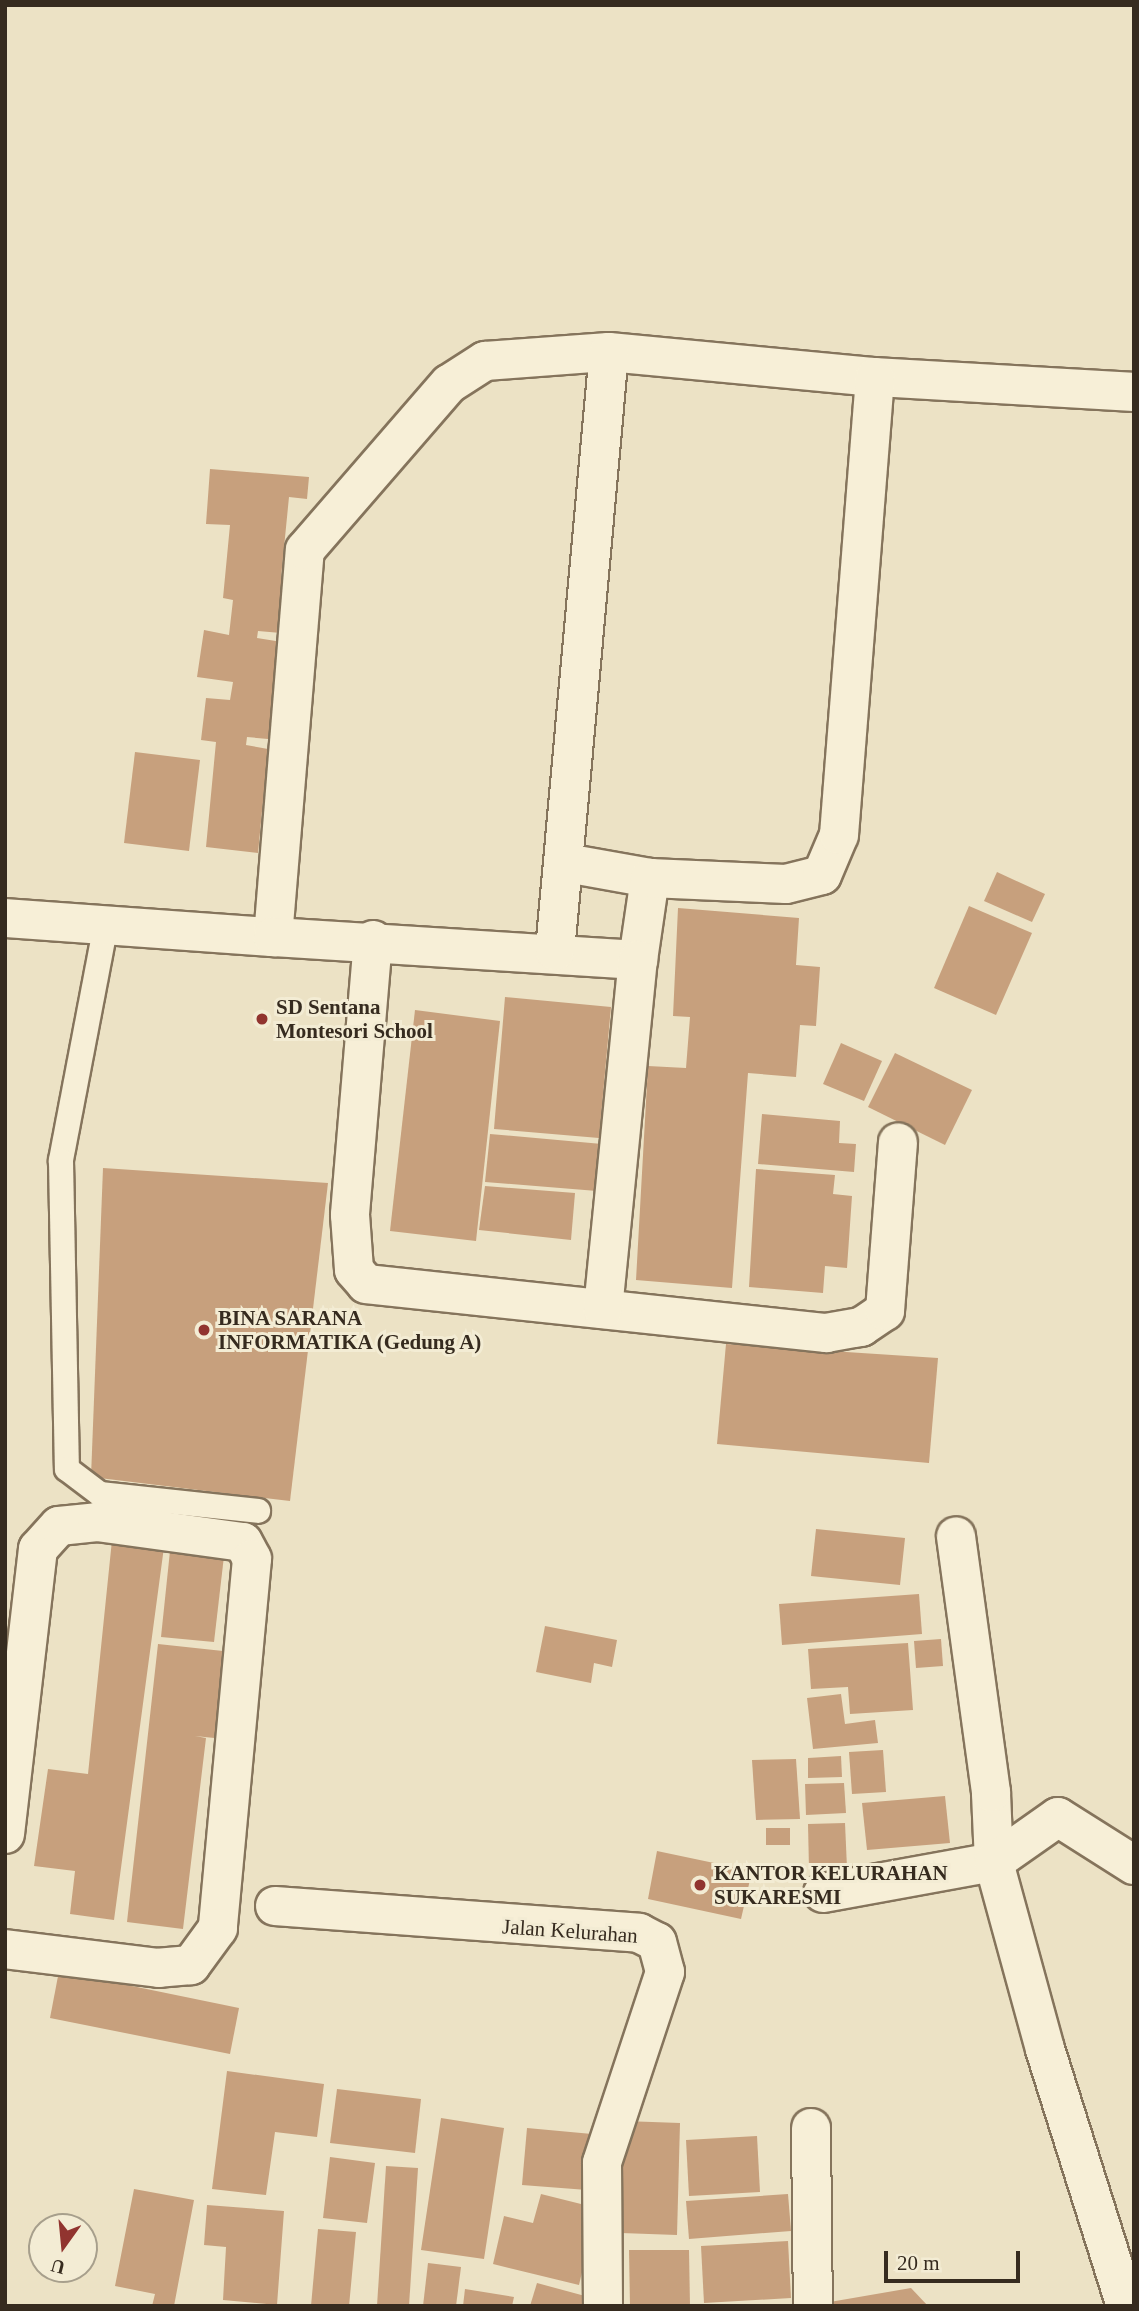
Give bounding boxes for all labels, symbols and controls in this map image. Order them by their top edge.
place label: SD Sentana Montesori School [276,994,433,1044]
marker: SD Sentana Montesori School [254,1011,270,1027]
place label: BINA SARANA INFORMATIKA (Gedung A) [218,1305,484,1355]
marker: BINA SARANA INFORMATIKA (Gedung A) [196,1322,212,1338]
place label: KANTOR KELURAHAN SUKARESMI [714,1860,948,1910]
marker: KANTOR KELURAHAN SUKARESMI [692,1877,708,1893]
street label: Jalan Kelurahan [501,1914,639,1948]
north arrow [28,2213,98,2283]
scale bar [887,2238,1024,2282]
text: 20 m [897,2251,940,2275]
text: U [49,2255,67,2279]

